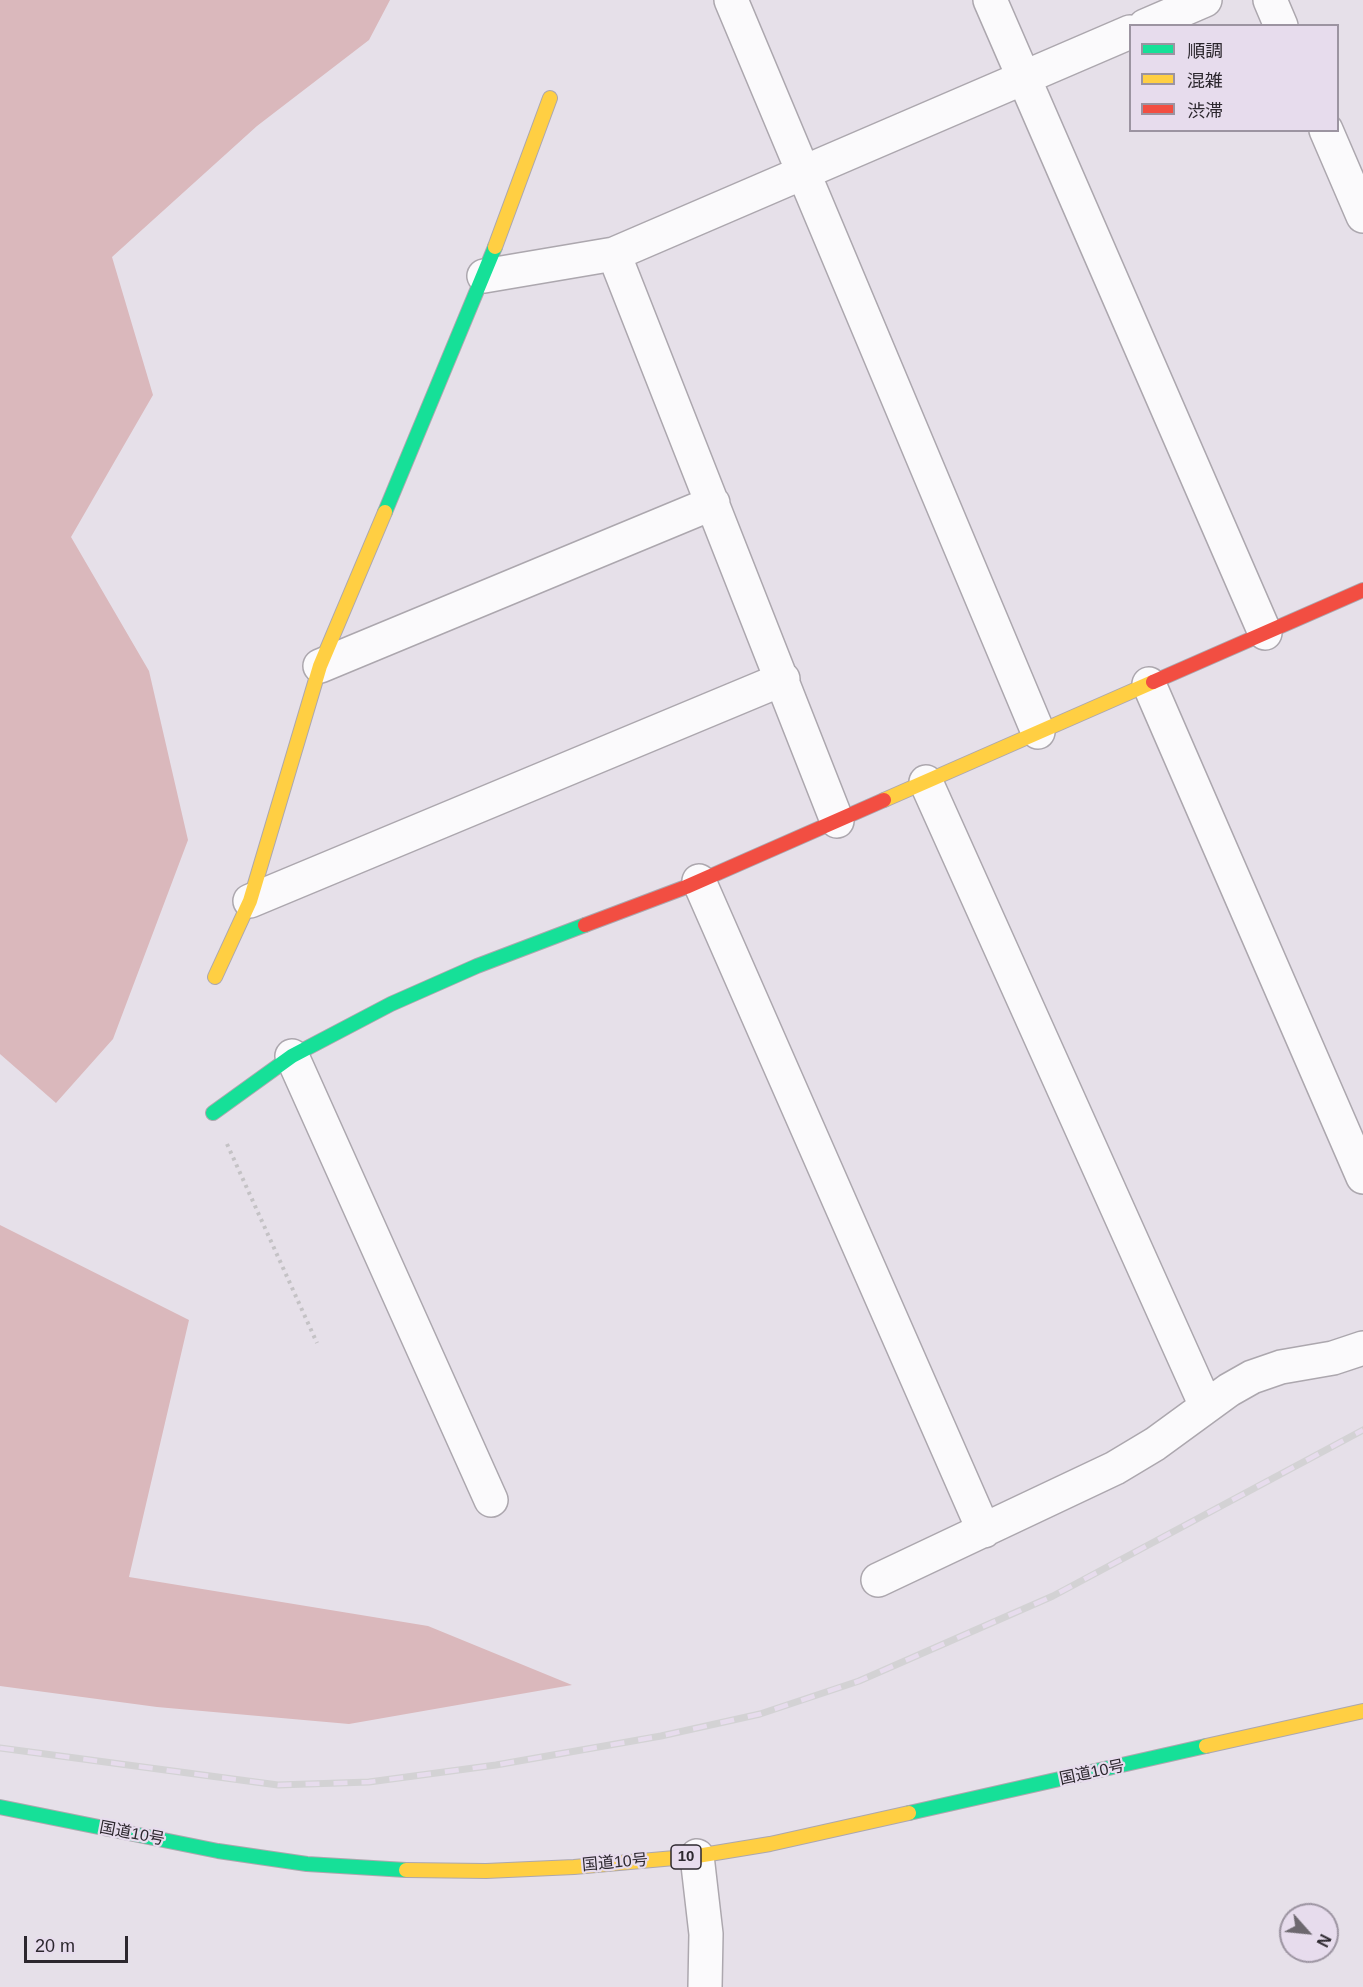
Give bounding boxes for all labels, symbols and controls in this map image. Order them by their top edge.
legend [1129,24,1339,132]
text: 順調 [1187,41,1223,61]
text: 混雑 [1187,71,1223,91]
text: 渋滞 [1187,101,1223,121]
street label: 国道10号 [1058,1757,1126,1789]
street label: 国道10号 [98,1818,166,1850]
road number: 10 [671,1845,701,1869]
street label: 国道10号 [581,1851,649,1875]
north arrow [1279,1903,1339,1963]
scale bar [27,1924,130,1962]
text: N [1314,1931,1334,1950]
text: 20 m [35,1936,75,1956]

